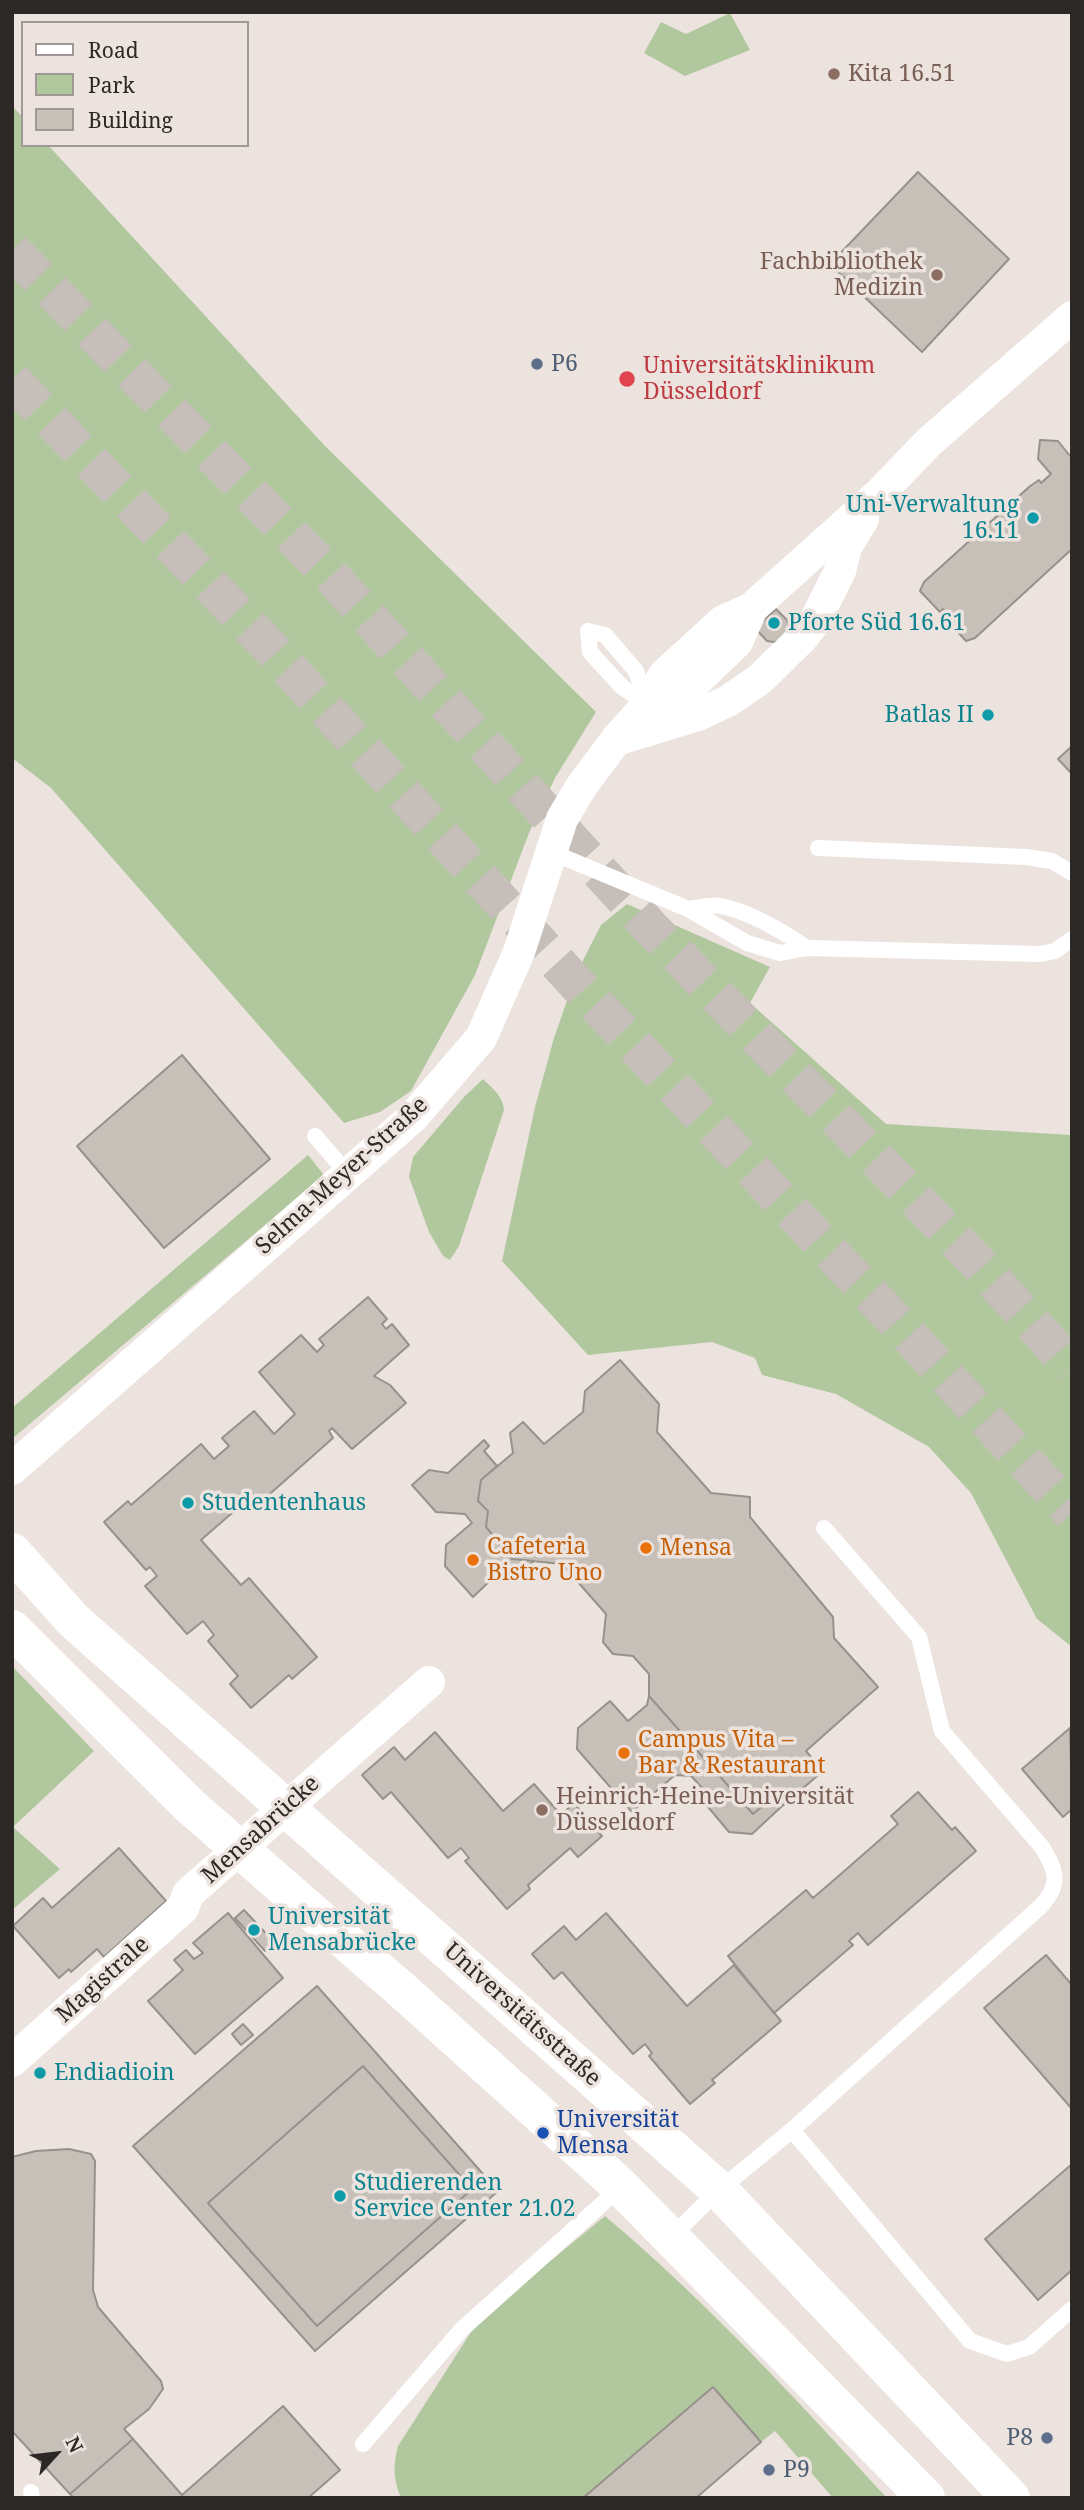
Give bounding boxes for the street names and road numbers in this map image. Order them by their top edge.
street label: Selma-Meyer-Straße [250,1091,434,1261]
street label: Mensabrücke [197,1770,325,1890]
street label: Magistrale [51,1931,155,2029]
street label: Universitätsstraße [438,1937,606,2093]

